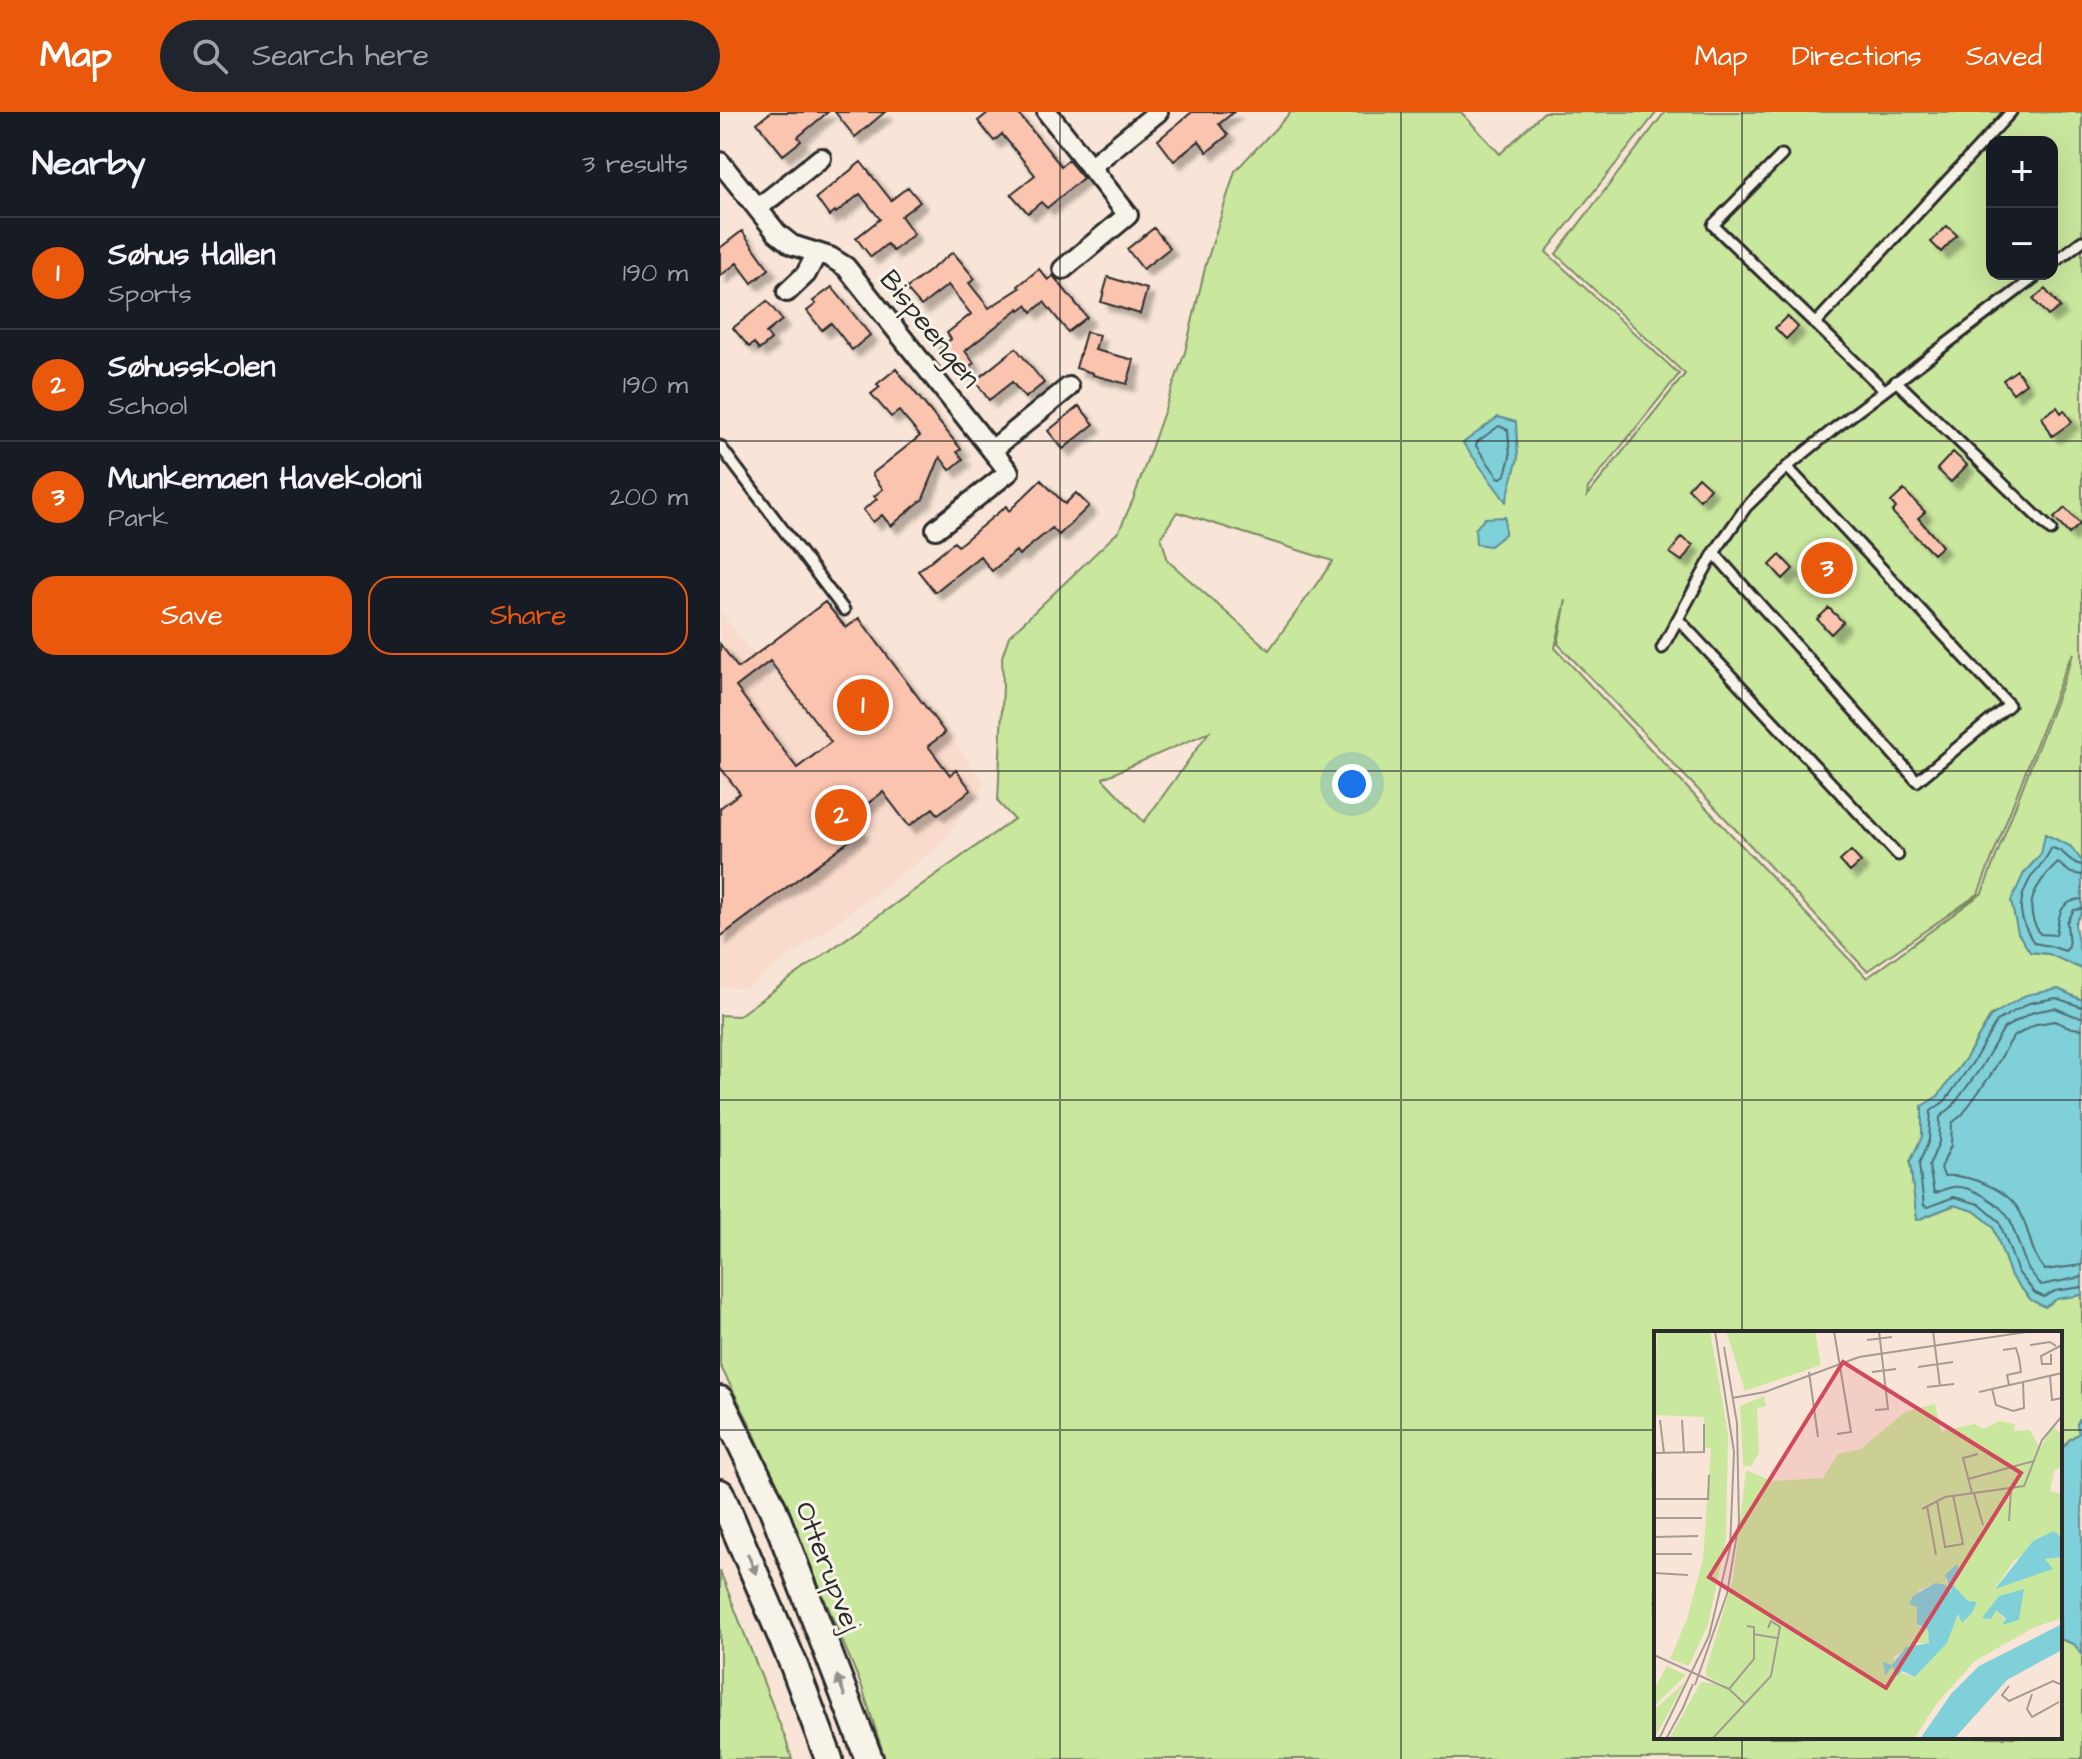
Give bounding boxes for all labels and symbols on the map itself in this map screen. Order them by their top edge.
street label: Bispeengen [869,262,990,397]
pin: 3 [1801,538,1853,598]
pin: 1 [837,675,889,735]
your location [1332,764,1372,804]
pin: 2 [815,785,867,845]
inset map [1654,1331,2062,1739]
street label: Otterupvej [785,1496,870,1637]
one-way arrow [745,1553,758,1576]
one-way arrow [834,1674,847,1698]

